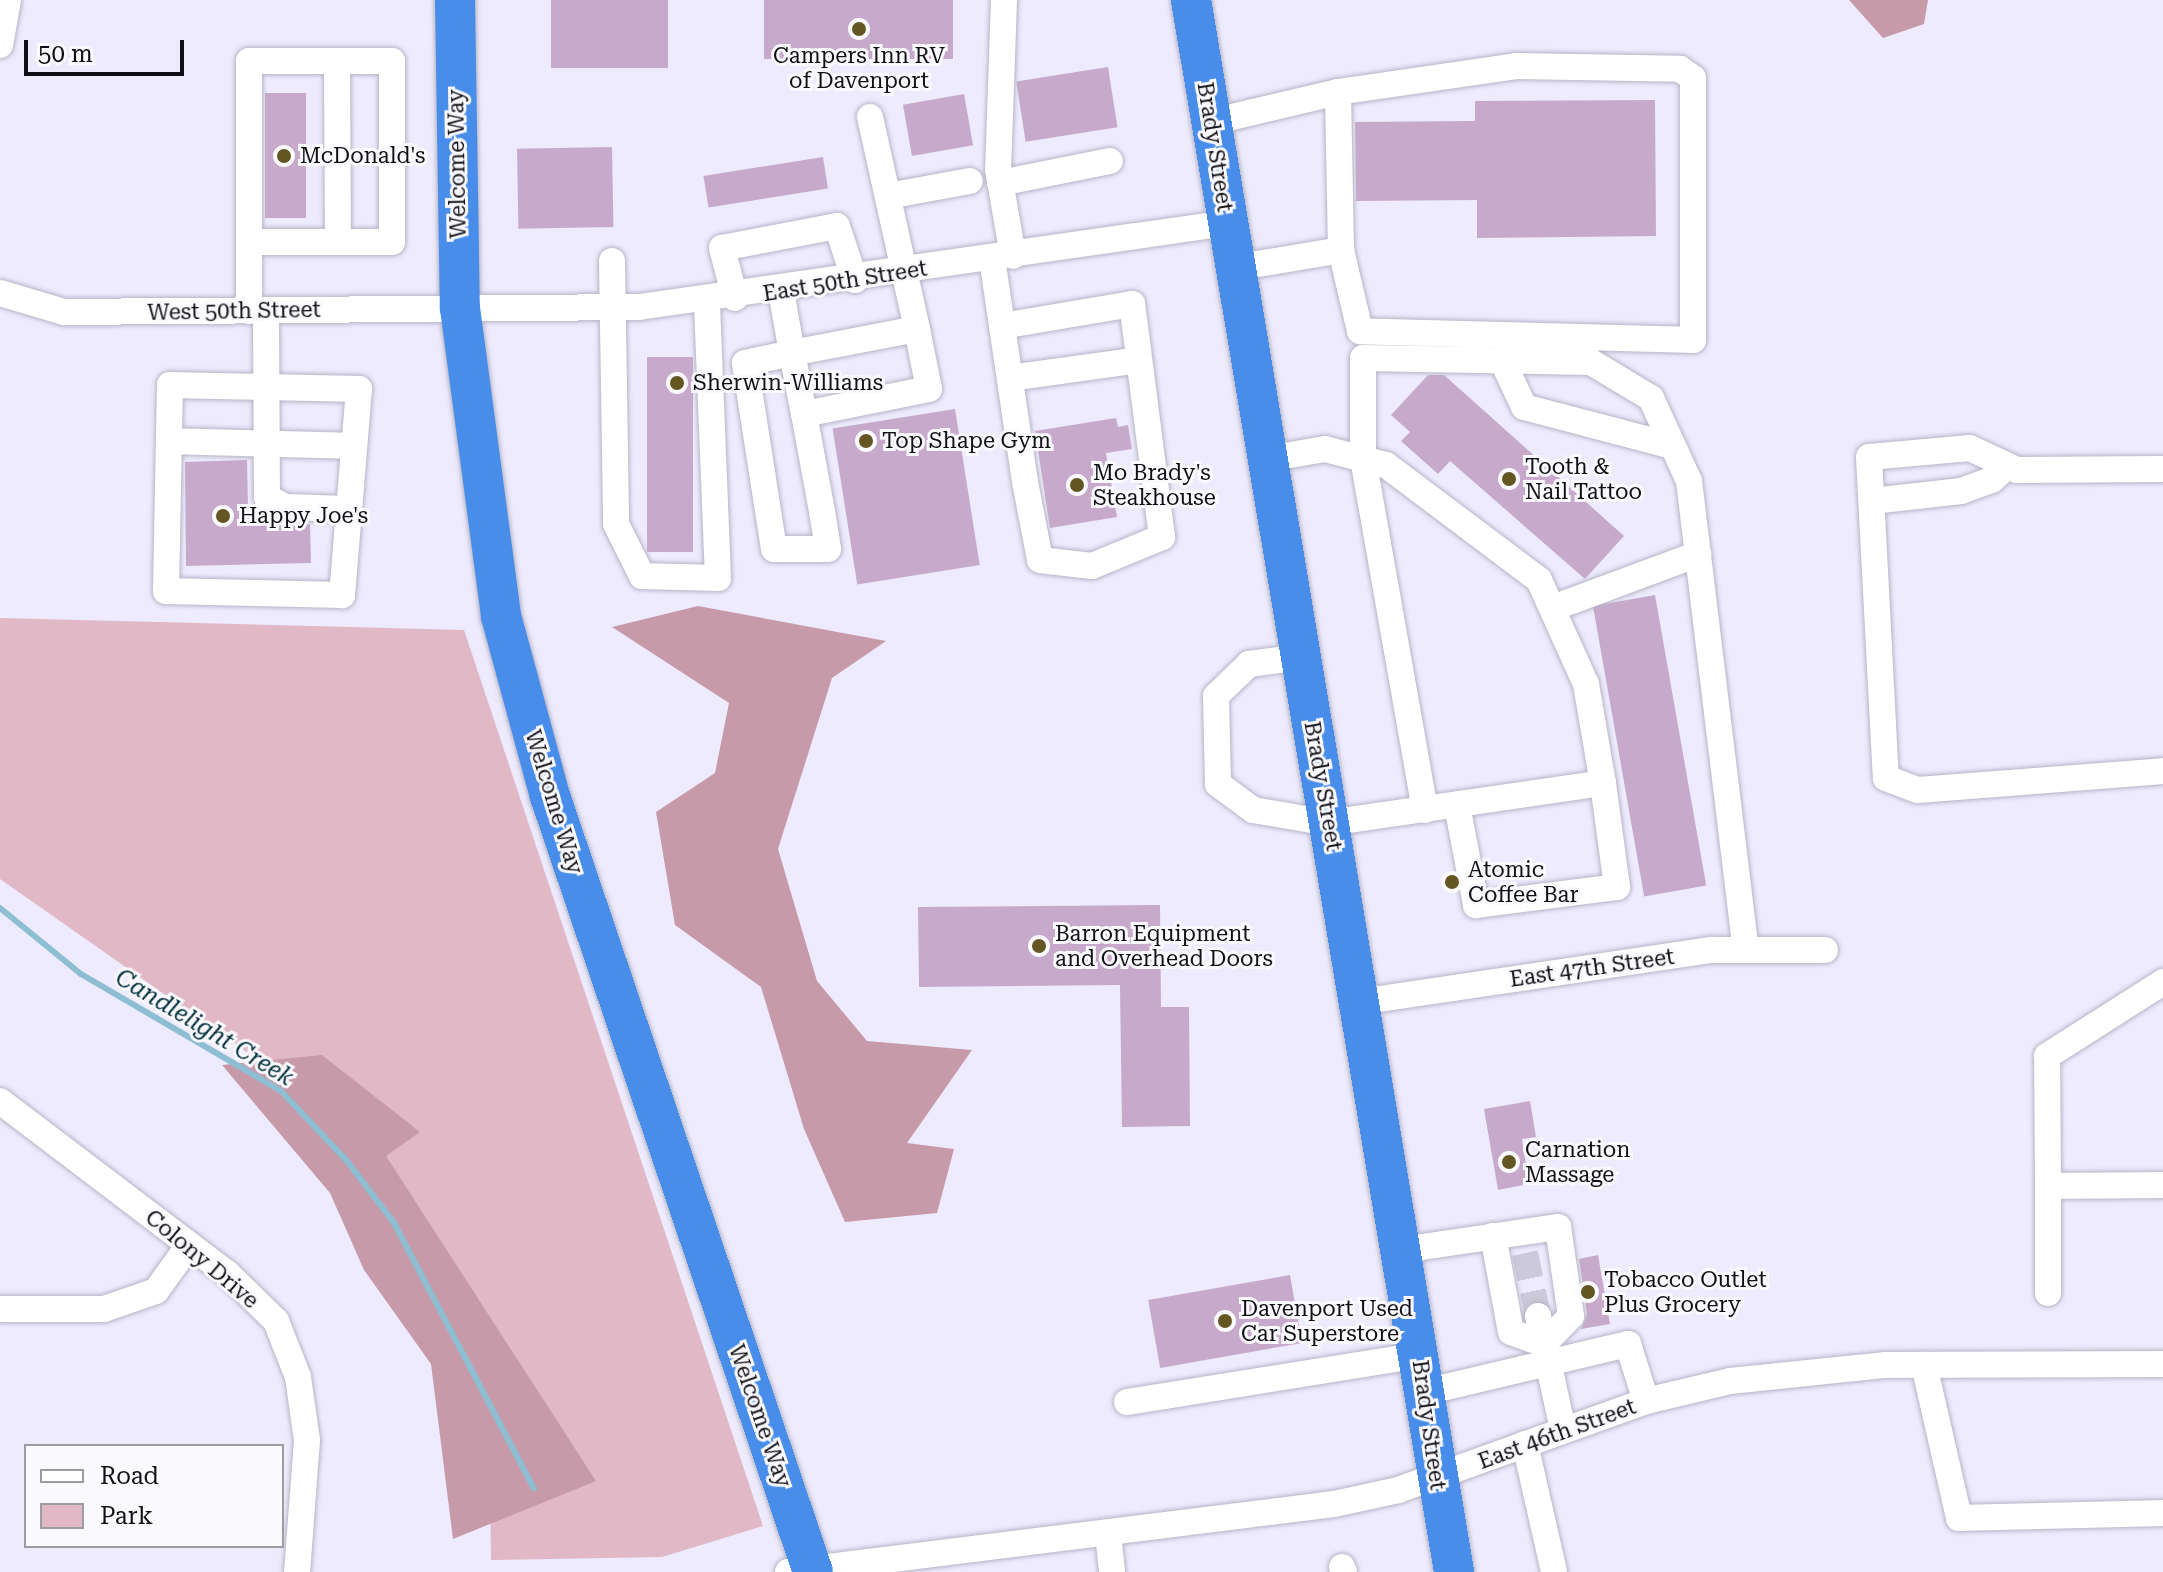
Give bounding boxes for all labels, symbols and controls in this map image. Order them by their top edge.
marker: Campers Inn RV of Davenport [850,20,868,38]
scale bar [28,24,188,74]
text: 50 m [38,40,93,68]
place label: Campers Inn RV of Davenport [773,42,945,94]
street label: Brady Street [1192,80,1238,214]
street label: Welcome Way [442,89,472,239]
place label: McDonald's [300,143,425,169]
marker: McDonald's [275,147,293,165]
street label: East 50th Street [761,255,929,307]
street label: West 50th Street [147,296,321,326]
place label: Sherwin-Williams [693,370,883,396]
marker: Sherwin-Williams [668,374,686,392]
place label: Top Shape Gym [882,428,1051,454]
marker: Top Shape Gym [857,432,875,450]
place label: Tooth & Nail Tattoo [1525,453,1642,504]
place label: Mo Brady's Steakhouse [1093,459,1216,510]
marker: Tooth & Nail Tattoo [1500,470,1518,488]
marker: Mo Brady's Steakhouse [1068,476,1086,494]
place label: Happy Joe's [239,503,368,529]
marker: Happy Joe's [214,507,232,525]
street label: Brady Street [1299,719,1347,853]
street label: Welcome Way [520,727,588,877]
place label: Atomic Coffee Bar [1468,856,1578,908]
marker: Atomic Coffee Bar [1443,873,1461,891]
place label: Barron Equipment and Overhead Doors [1055,920,1273,972]
marker: Barron Equipment and Overhead Doors [1030,937,1048,955]
street label: East 47th Street [1508,943,1676,993]
water label: Candlelight Creek [110,964,298,1092]
place label: Carnation Massage [1525,1136,1631,1188]
marker: Carnation Massage [1500,1153,1518,1171]
street label: Colony Drive [140,1204,264,1314]
place label: Tobacco Outlet Plus Grocery [1604,1266,1767,1318]
marker: Tobacco Outlet Plus Grocery [1579,1283,1597,1301]
place label: Davenport Used Car Superstore [1241,1295,1413,1346]
marker: Davenport Used Car Superstore [1216,1312,1234,1330]
street label: Welcome Way [723,1341,797,1491]
street label: Brady Street [1407,1358,1451,1492]
street label: East 46th Street [1474,1393,1640,1475]
legend [24,1444,284,1548]
text: Road [100,1462,159,1490]
text: Park [100,1502,153,1530]

